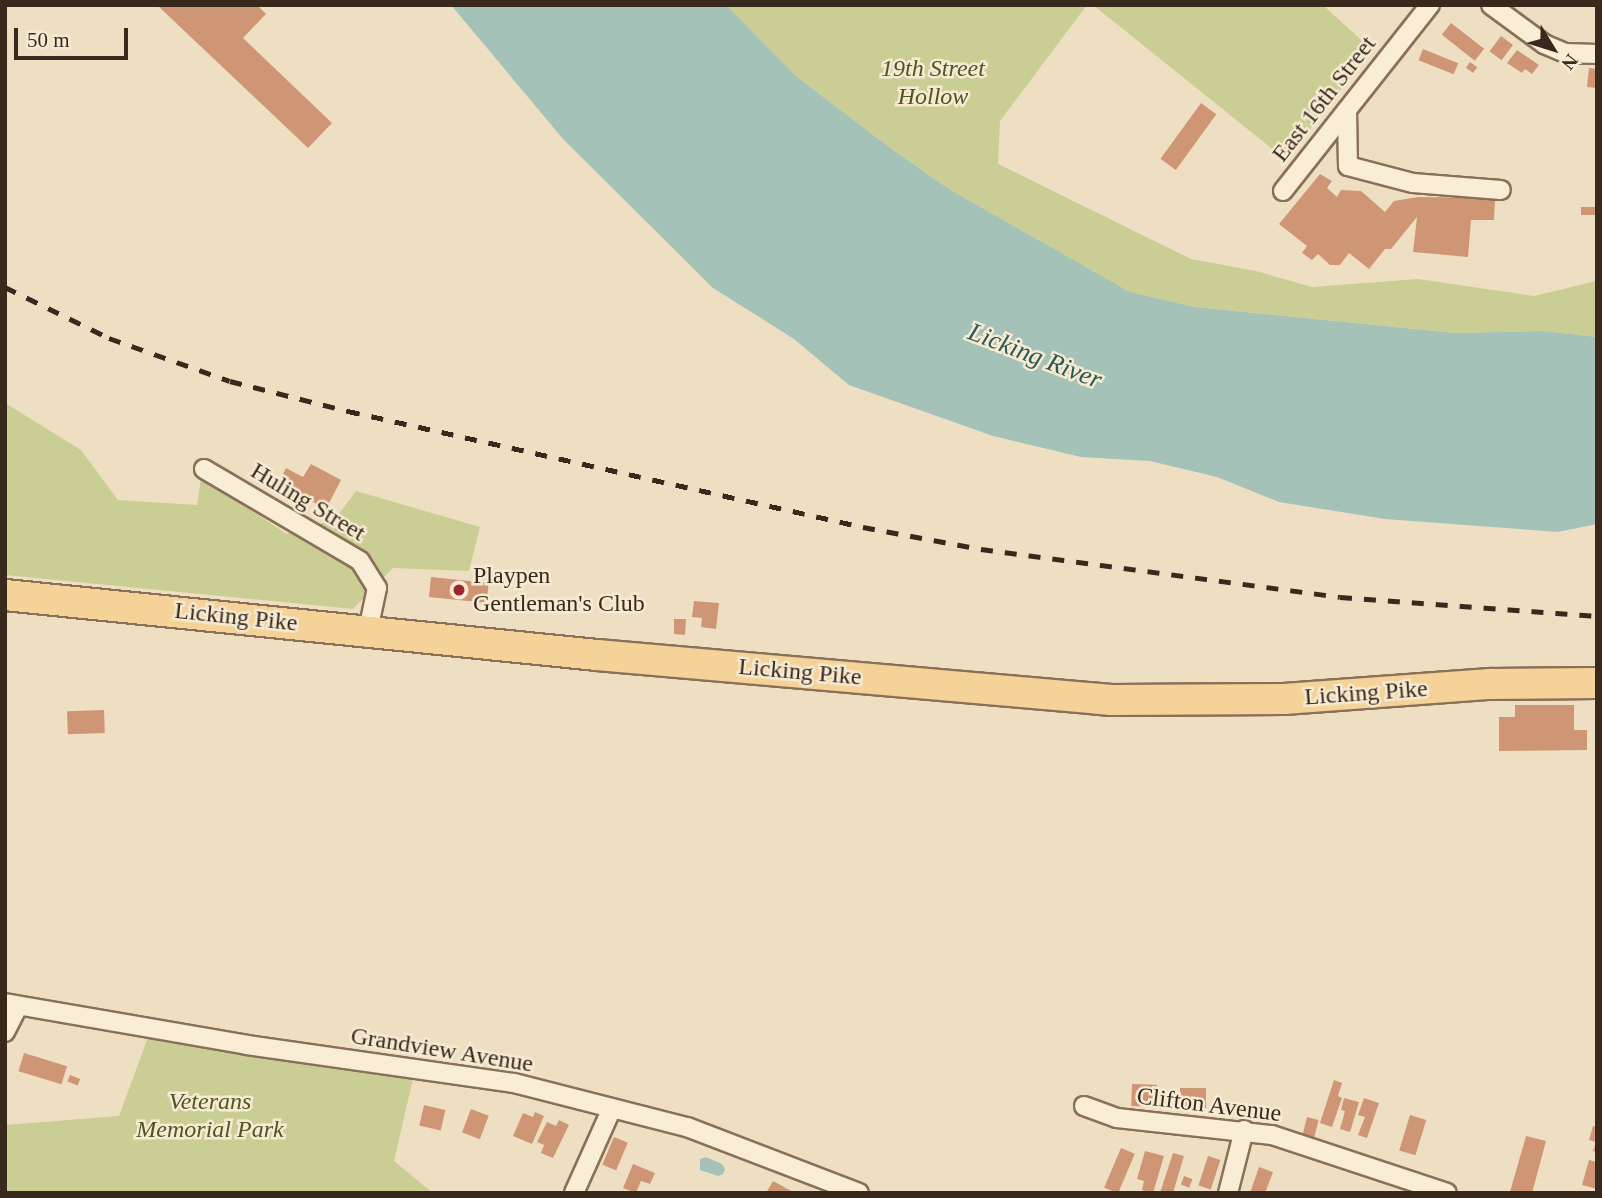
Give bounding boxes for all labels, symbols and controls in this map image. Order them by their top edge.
scale bar [18,14,131,58]
north arrow [1518,14,1588,84]
text: 50 m [27,28,70,52]
street label: East 16th Street [1266,30,1382,168]
text: N [1557,50,1582,74]
park label: 19th Street Hollow [881,55,985,111]
water label: Licking River [964,316,1106,396]
street label: Huling Street [245,457,371,547]
place label: Playpen Gentleman's Club [473,562,645,618]
marker: Playpen Gentleman's Club [451,582,467,598]
street label: Licking Pike [173,596,299,638]
street label: Licking Pike [737,652,863,692]
street label: Licking Pike [1303,674,1429,712]
street label: Grandview Avenue [348,1021,536,1079]
street label: Clifton Avenue [1134,1082,1284,1128]
park label: Veterans Memorial Park [136,1088,284,1144]

